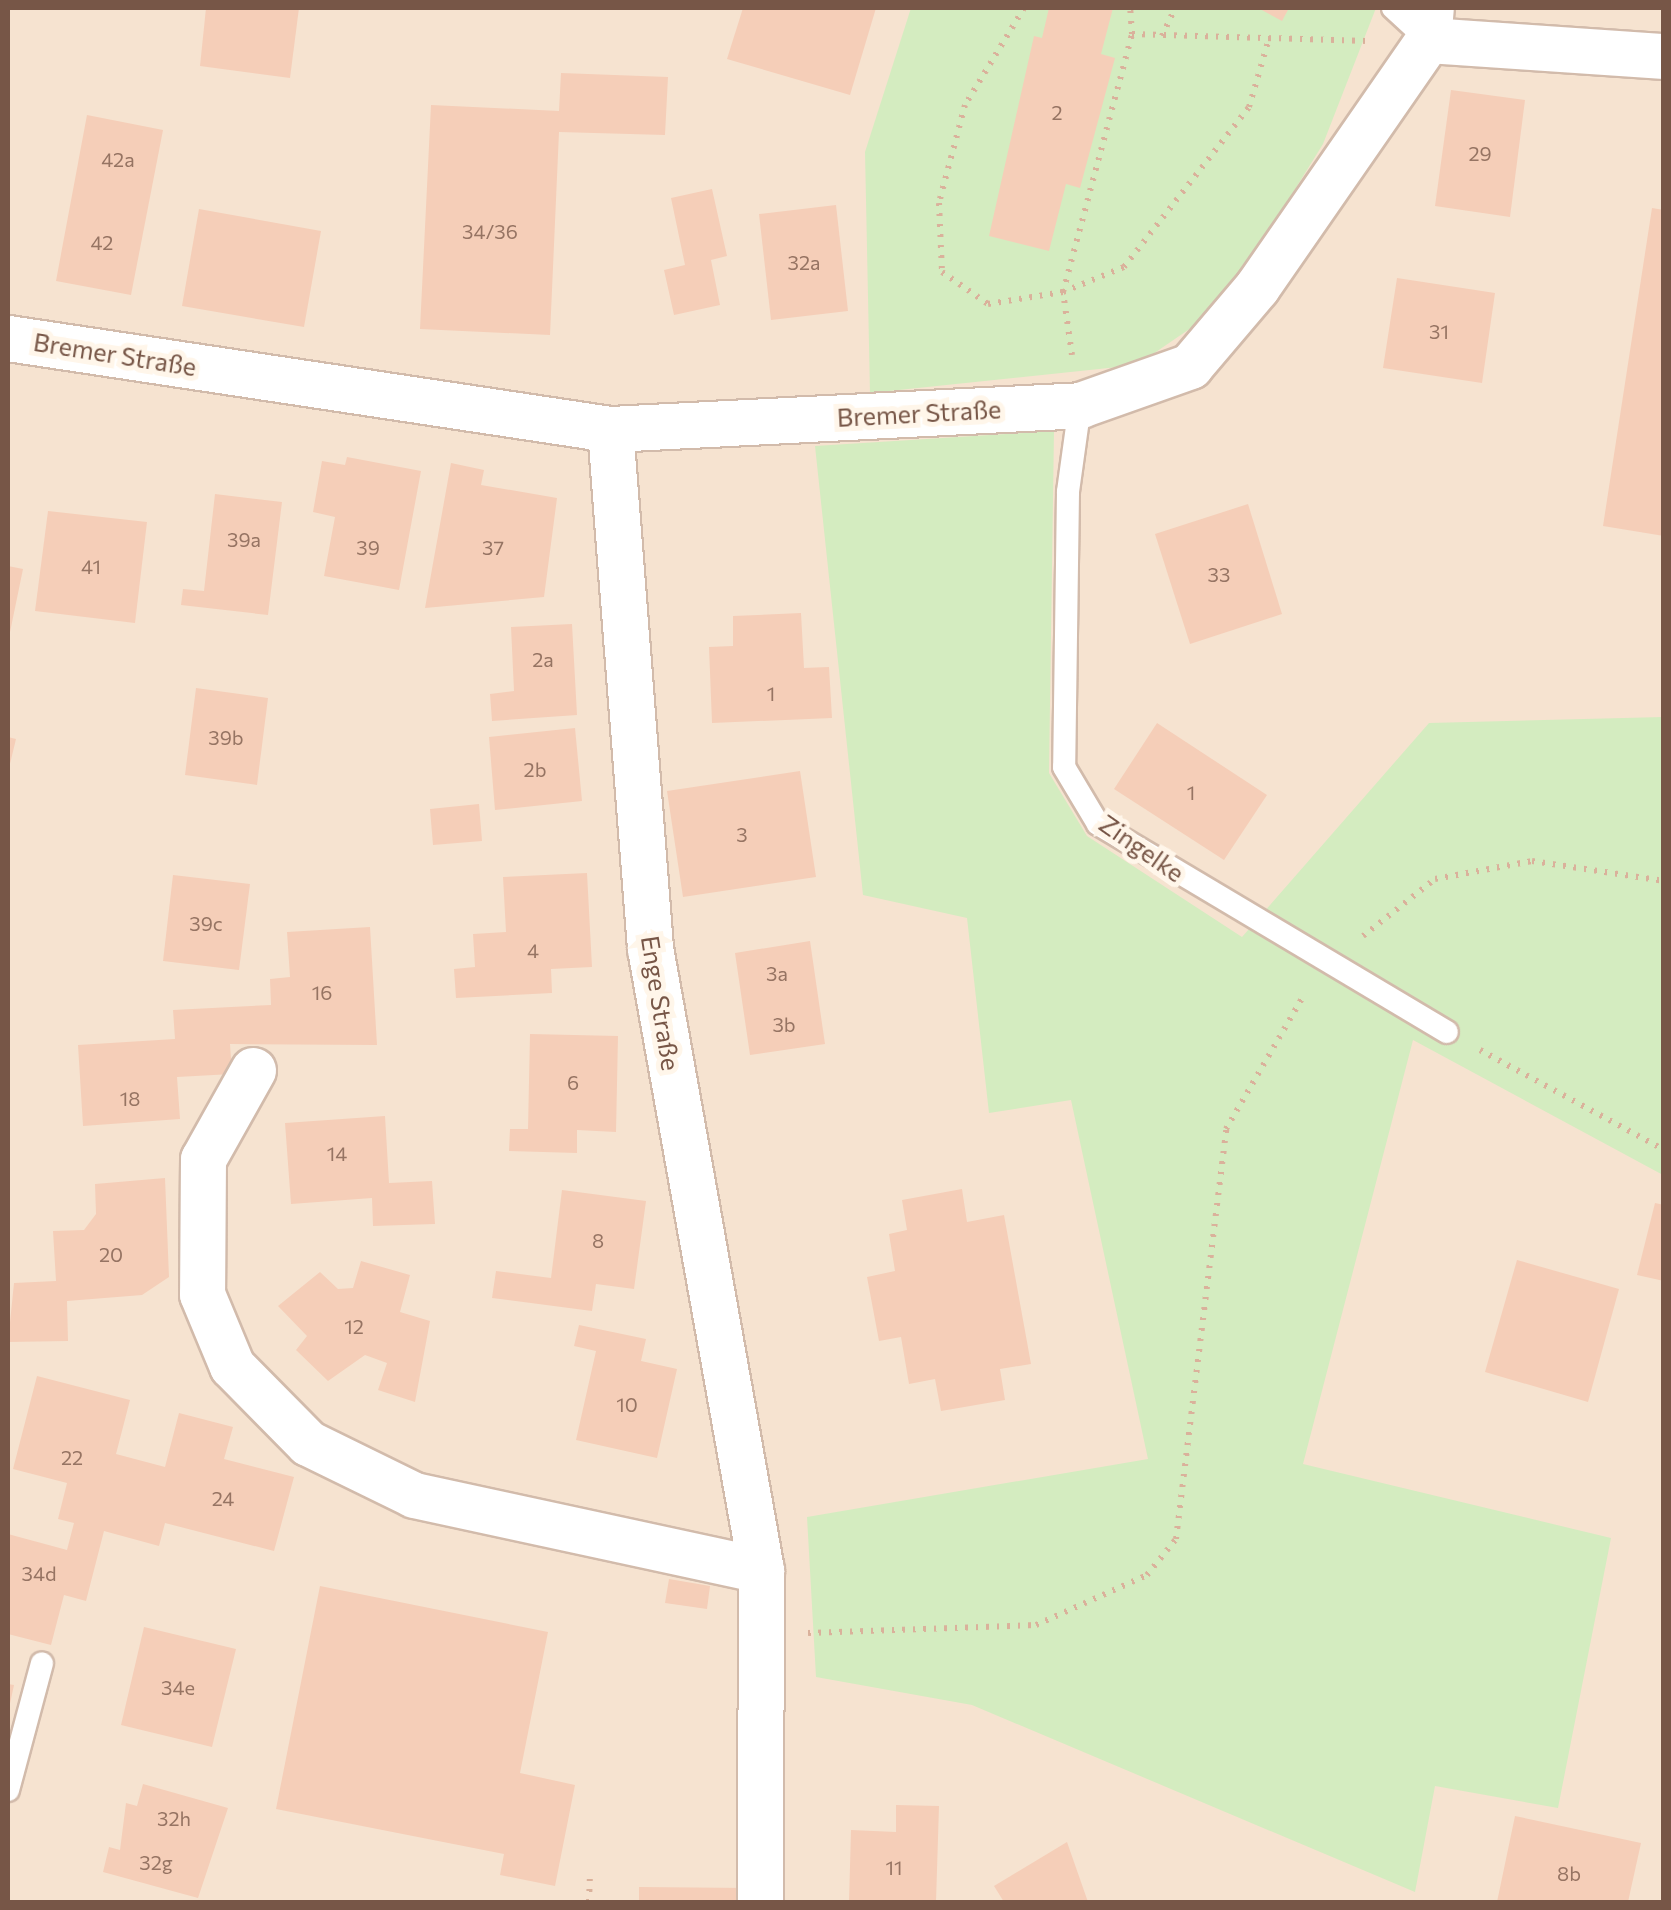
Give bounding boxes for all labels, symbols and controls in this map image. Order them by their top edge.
house number: 2 [1051,100,1063,124]
house number: 29 [1468,141,1492,165]
house number: 42a [101,147,135,171]
house number: 34/36 [462,219,518,243]
house number: 42 [91,230,113,254]
house number: 32a [788,250,820,274]
house number: 31 [1429,319,1449,343]
street label: Bremer Straße [31,326,199,382]
street label: Bremer Straße [836,394,1002,432]
house number: 39a [227,527,261,551]
house number: 39 [356,535,380,559]
house number: 37 [482,535,504,559]
house number: 41 [81,554,101,578]
house number: 33 [1208,562,1230,586]
house number: 2a [532,647,554,671]
house number: 1 [767,681,775,705]
house number: 39b [208,725,244,749]
house number: 2b [524,757,546,781]
house number: 1 [1187,780,1195,804]
street label: Zingelke [1094,808,1190,888]
house number: 3 [736,822,748,846]
house number: 39c [189,911,223,935]
street label: Enge Straße [636,933,686,1073]
house number: 4 [527,938,539,962]
house number: 3a [766,961,788,985]
house number: 16 [312,980,332,1004]
house number: 3b [772,1012,796,1036]
house number: 6 [567,1070,579,1094]
house number: 18 [120,1086,140,1110]
house number: 14 [327,1141,347,1165]
house number: 8 [592,1228,604,1252]
house number: 20 [99,1242,123,1266]
house number: 12 [344,1314,364,1338]
house number: 10 [616,1392,638,1416]
house number: 22 [61,1445,83,1469]
house number: 24 [212,1486,234,1510]
house number: 34d [22,1561,56,1585]
house number: 34e [161,1675,195,1699]
house number: 32h [157,1806,191,1830]
house number: 32g [139,1850,173,1874]
house number: 11 [885,1855,903,1879]
house number: 8b [1557,1861,1581,1885]

